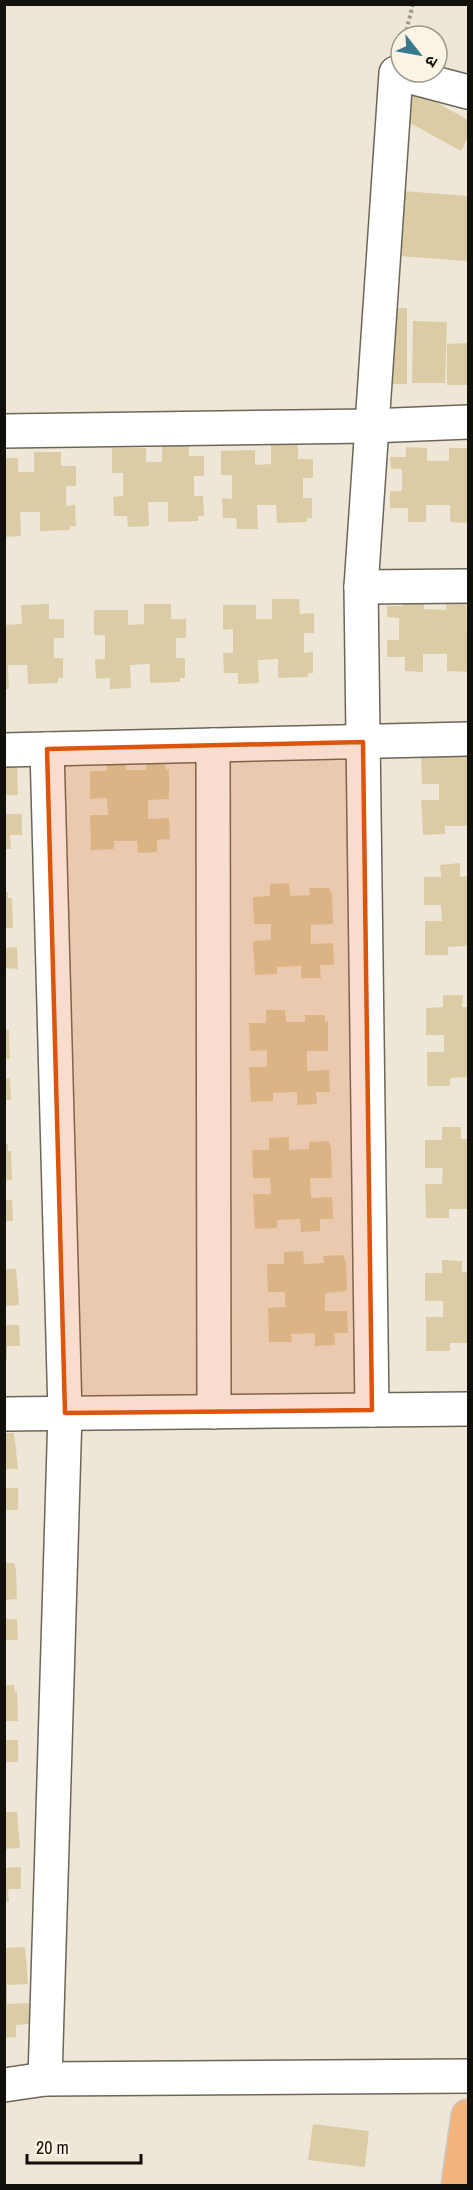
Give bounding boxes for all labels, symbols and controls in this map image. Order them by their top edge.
north arrow [389,24,449,84]
text: उ [420,52,444,72]
scale bar [27,2127,141,2165]
text: 20 m [36,2135,69,2160]

